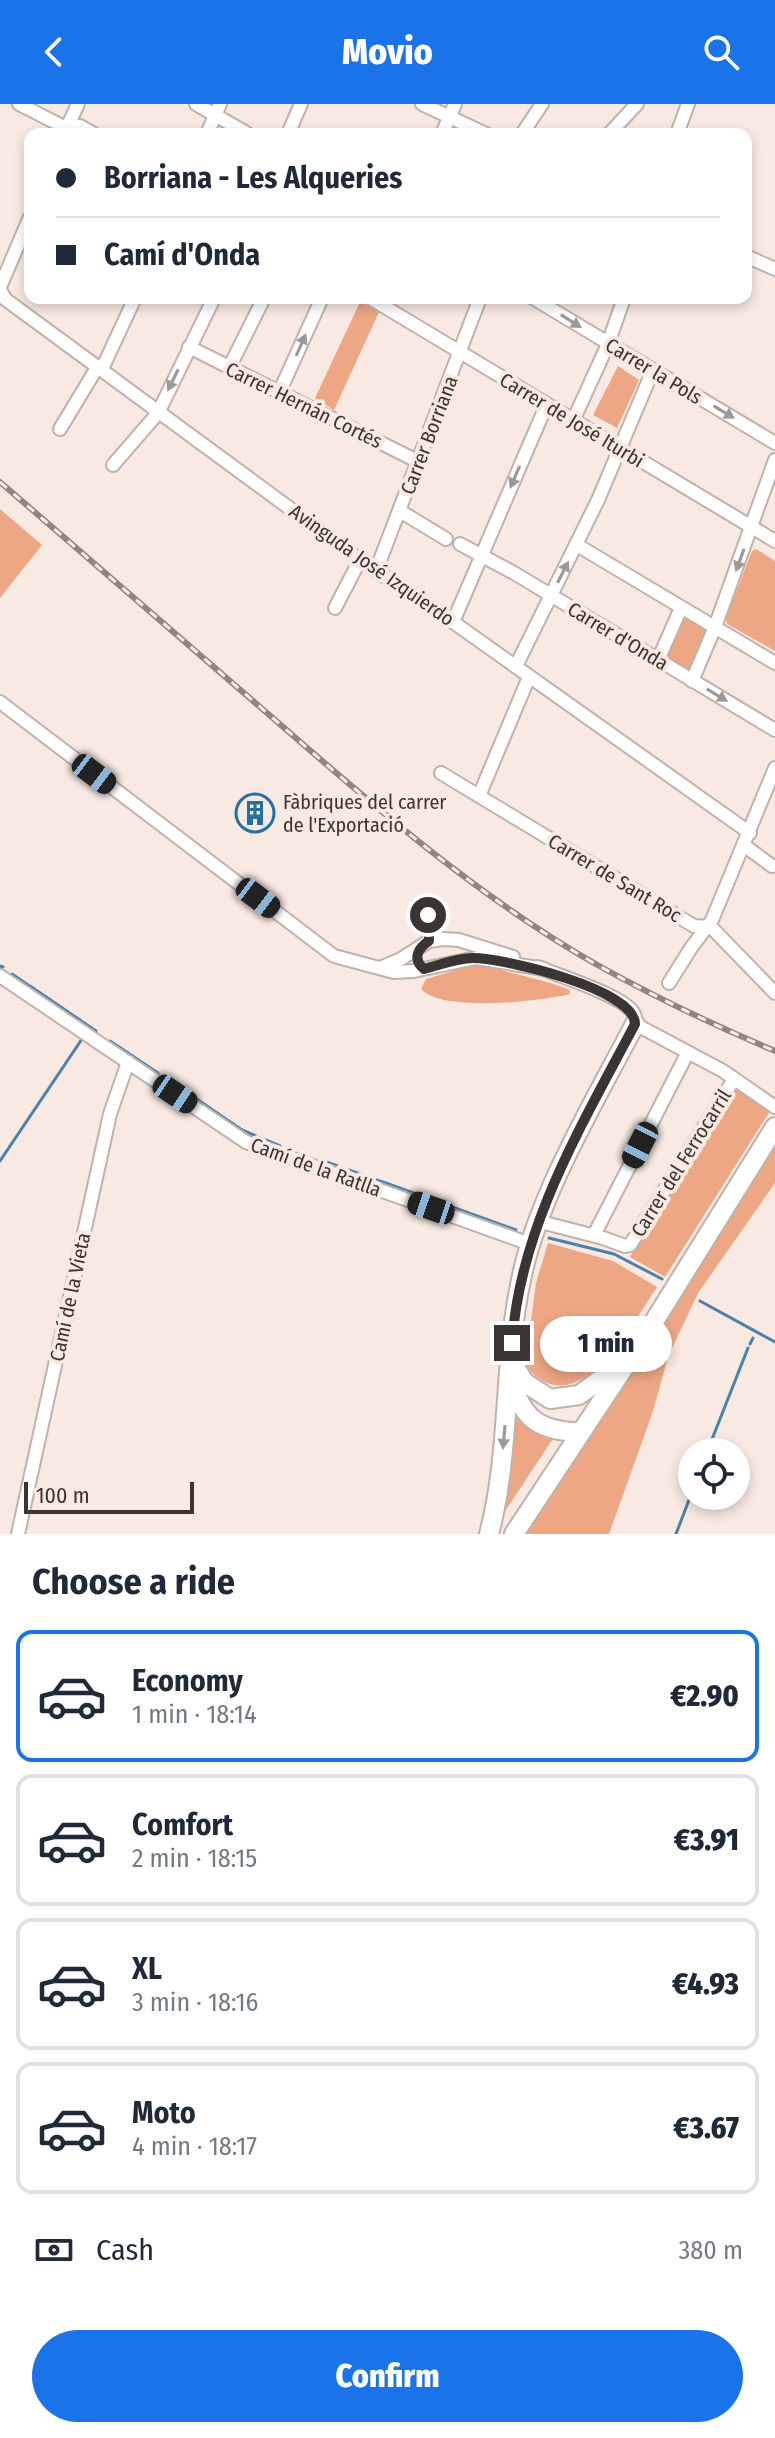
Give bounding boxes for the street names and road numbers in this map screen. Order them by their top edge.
street label: Carrer la Pols [601,333,707,409]
street label: Carrer Hernán Cortés [222,357,386,453]
street label: Carrer de José Iturbi [496,367,648,473]
street label: Carrer Borriana [395,372,463,498]
street label: Avinguda José Izquierdo [285,499,459,631]
street label: Carrer d'Onda [563,597,673,675]
street label: Carrer de Sant Roc [544,829,686,927]
street label: Carrer del Ferrocarril [626,1085,736,1241]
street label: Camí de la Ratlla [248,1132,384,1202]
street label: Camí de la Vieta [45,1230,95,1364]

